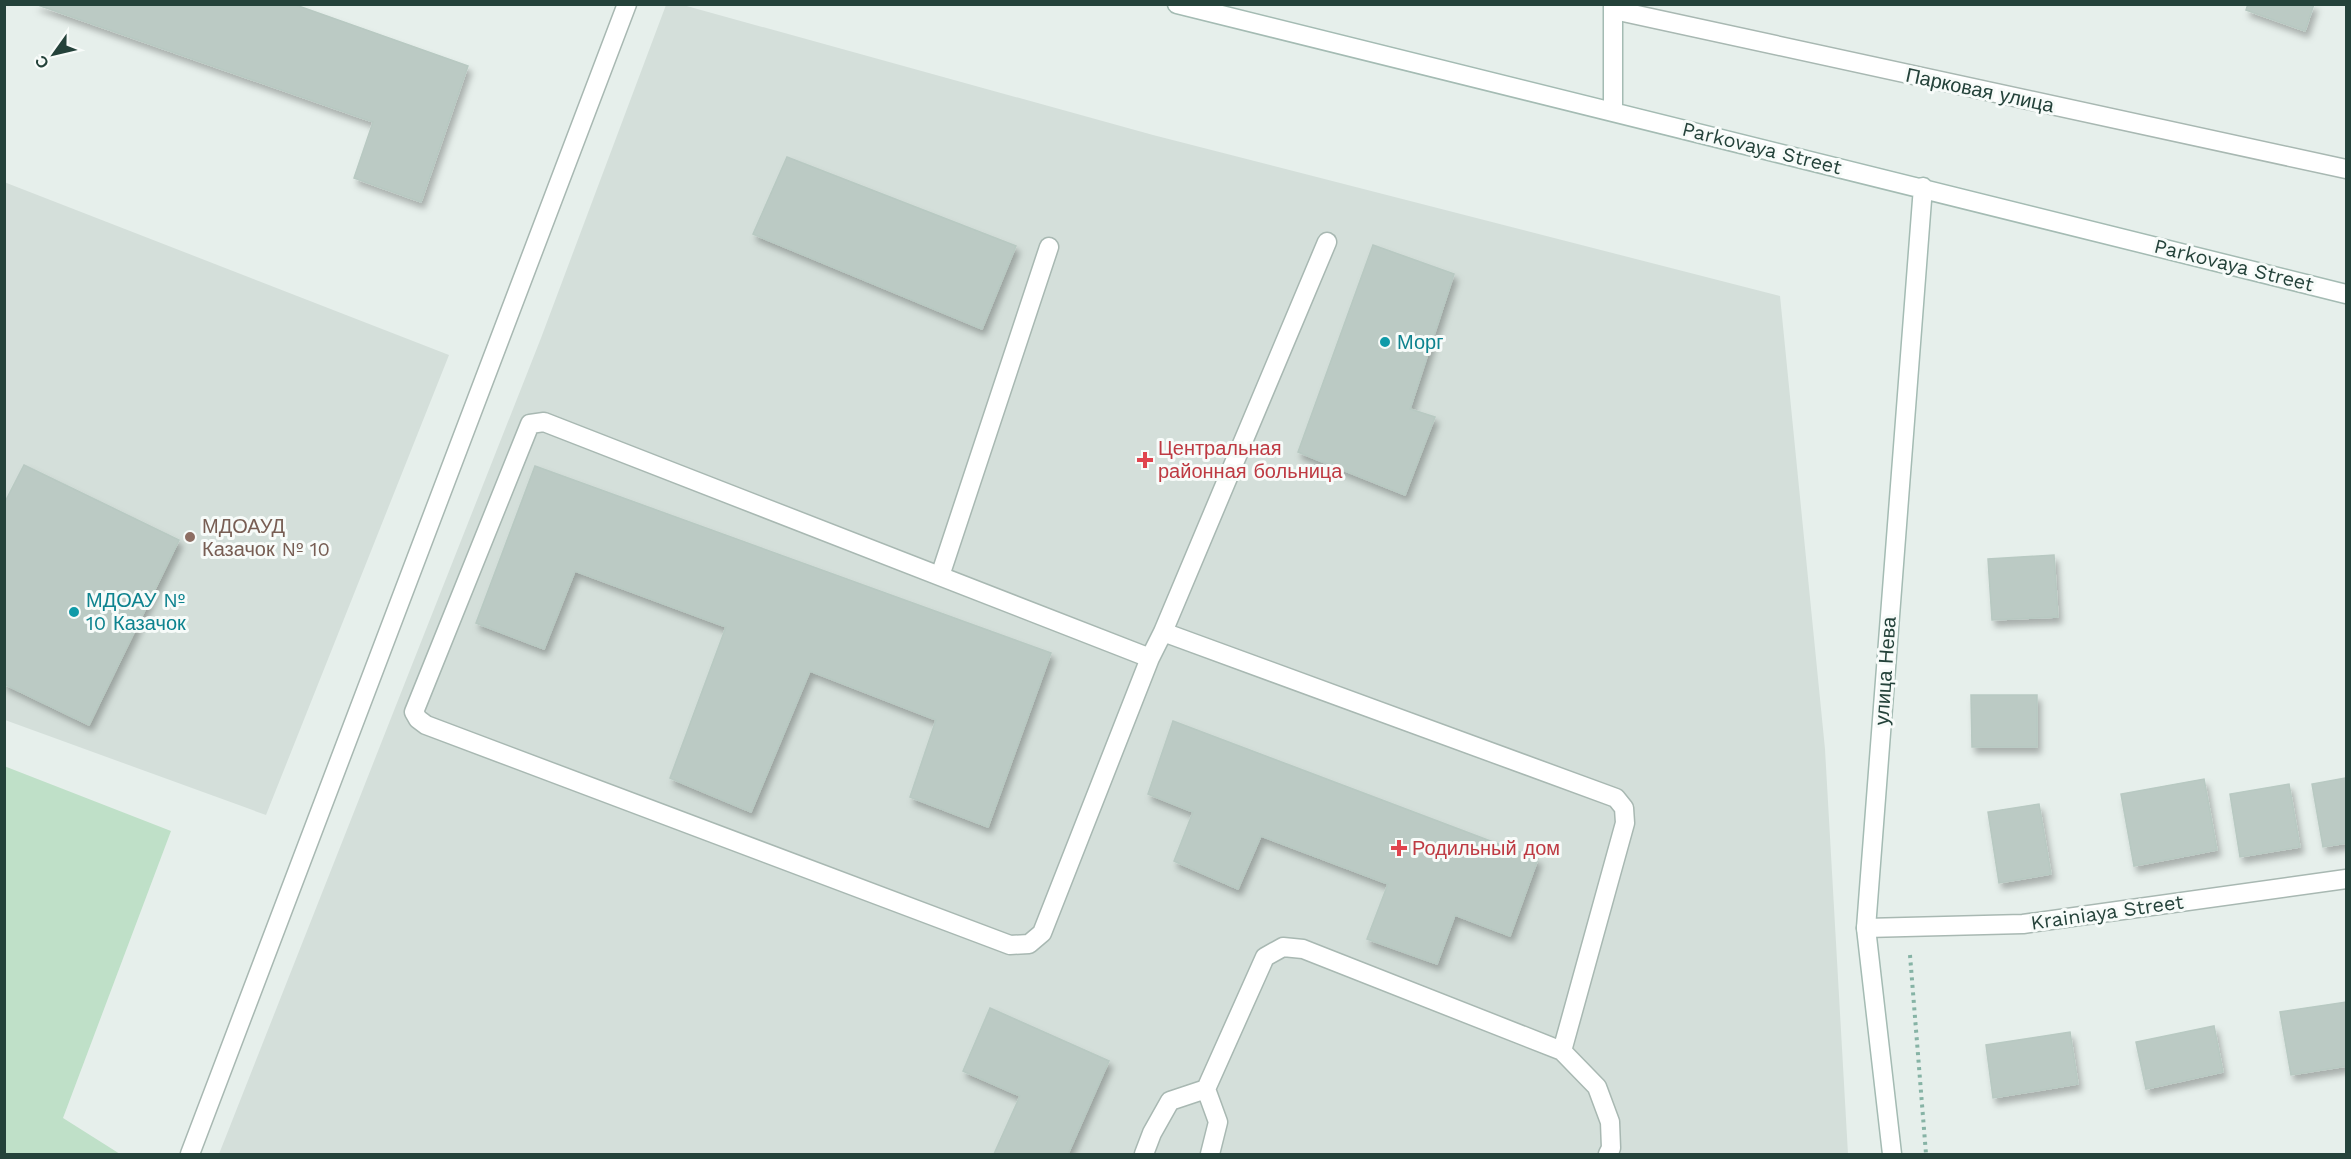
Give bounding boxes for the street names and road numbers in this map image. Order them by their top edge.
street label: Парковая улица [1904,63,2057,118]
street label: Parkovaya Street [1680,117,1845,180]
street label: Parkovaya Street [2152,234,2317,297]
street label: улица Нева [1869,615,1901,726]
street label: Krainiaya Street [2029,889,2186,935]

